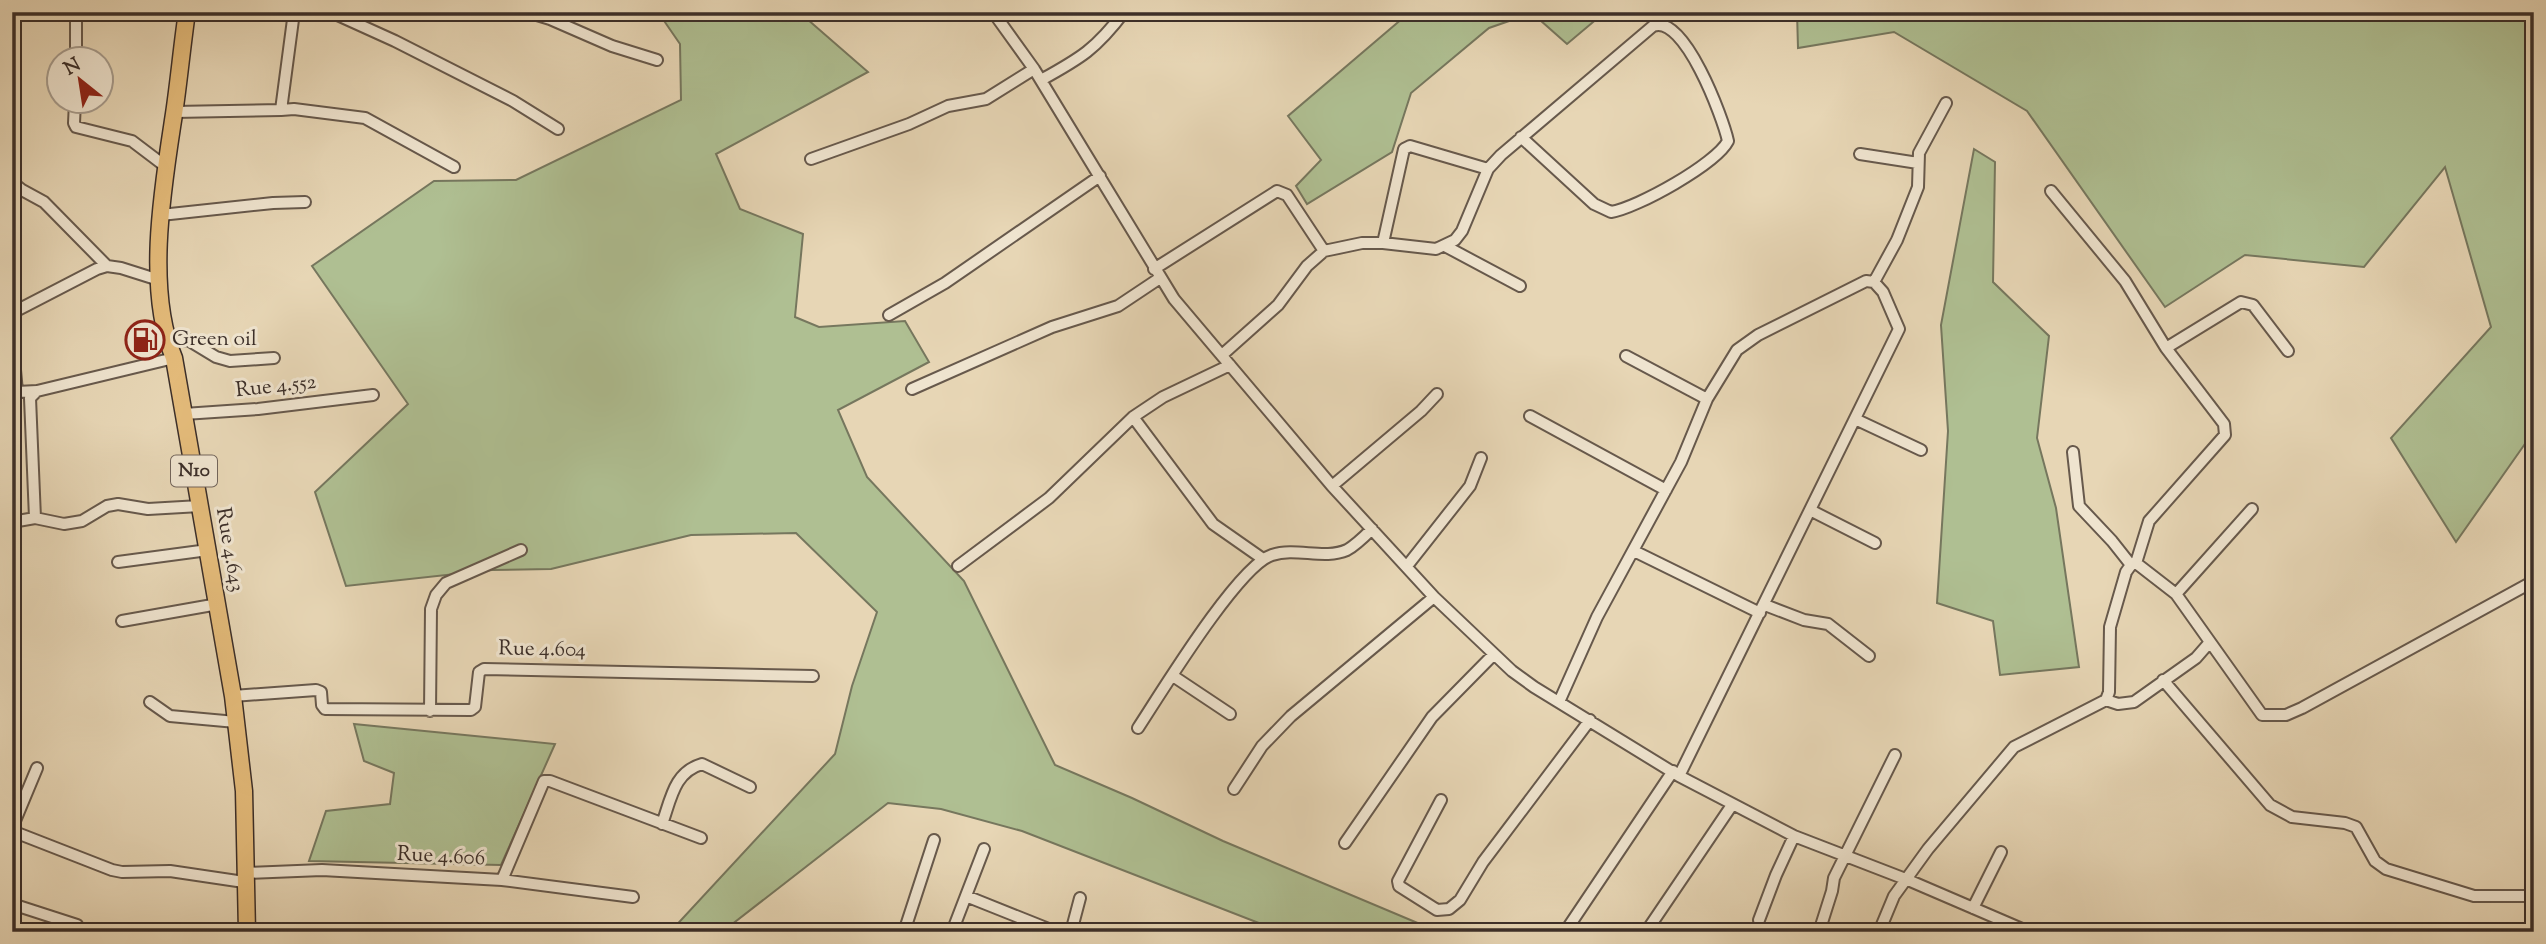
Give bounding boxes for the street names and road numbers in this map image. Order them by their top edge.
street label: Rue 4.552 [234,368,318,406]
road number: N10 [171,456,217,486]
street label: Rue 4.643 [207,505,251,595]
street label: Rue 4.604 [498,634,586,666]
street label: Rue 4.606 [396,840,486,874]

